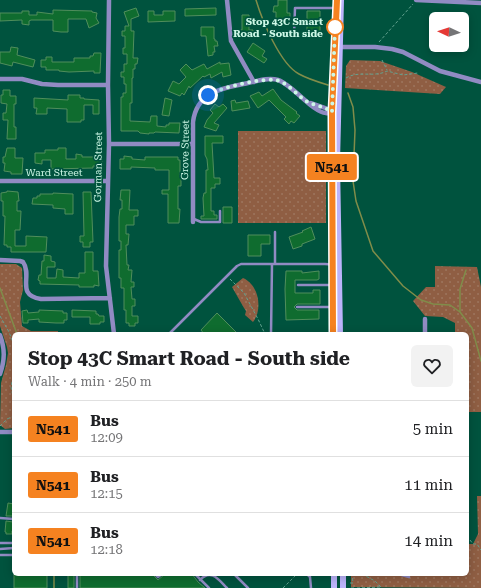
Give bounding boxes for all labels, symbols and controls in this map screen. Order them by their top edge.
north arrow [429,12,469,52]
map controls [429,12,469,52]
place label: Stop 43C Smart Road - South side [233,16,323,39]
marker: Stop 43C Smart Road - South side [326,18,344,36]
your location [198,85,218,105]
street label: Grove Street [179,120,191,180]
street label: Gorman Street [92,131,104,202]
line badge: N541 [304,154,360,180]
text: N541 [315,159,349,175]
street label: Ward Street [26,167,83,178]
button: heart [411,345,453,387]
text: Stop 43C Smart Road - South side [28,347,350,370]
text: Walk · 4 min · 250 m [28,374,152,389]
text: Bus [90,412,119,430]
text: 5 min [413,420,453,438]
text: N541 [36,421,70,437]
text: 12:09 [90,430,123,445]
text: Bus [90,468,119,486]
text: 11 min [404,476,453,494]
text: N541 [36,477,70,493]
text: 12:15 [90,486,123,501]
text: Bus [90,524,119,542]
text: 14 min [404,532,453,550]
text: N541 [36,533,70,549]
text: 12:18 [90,542,123,557]

